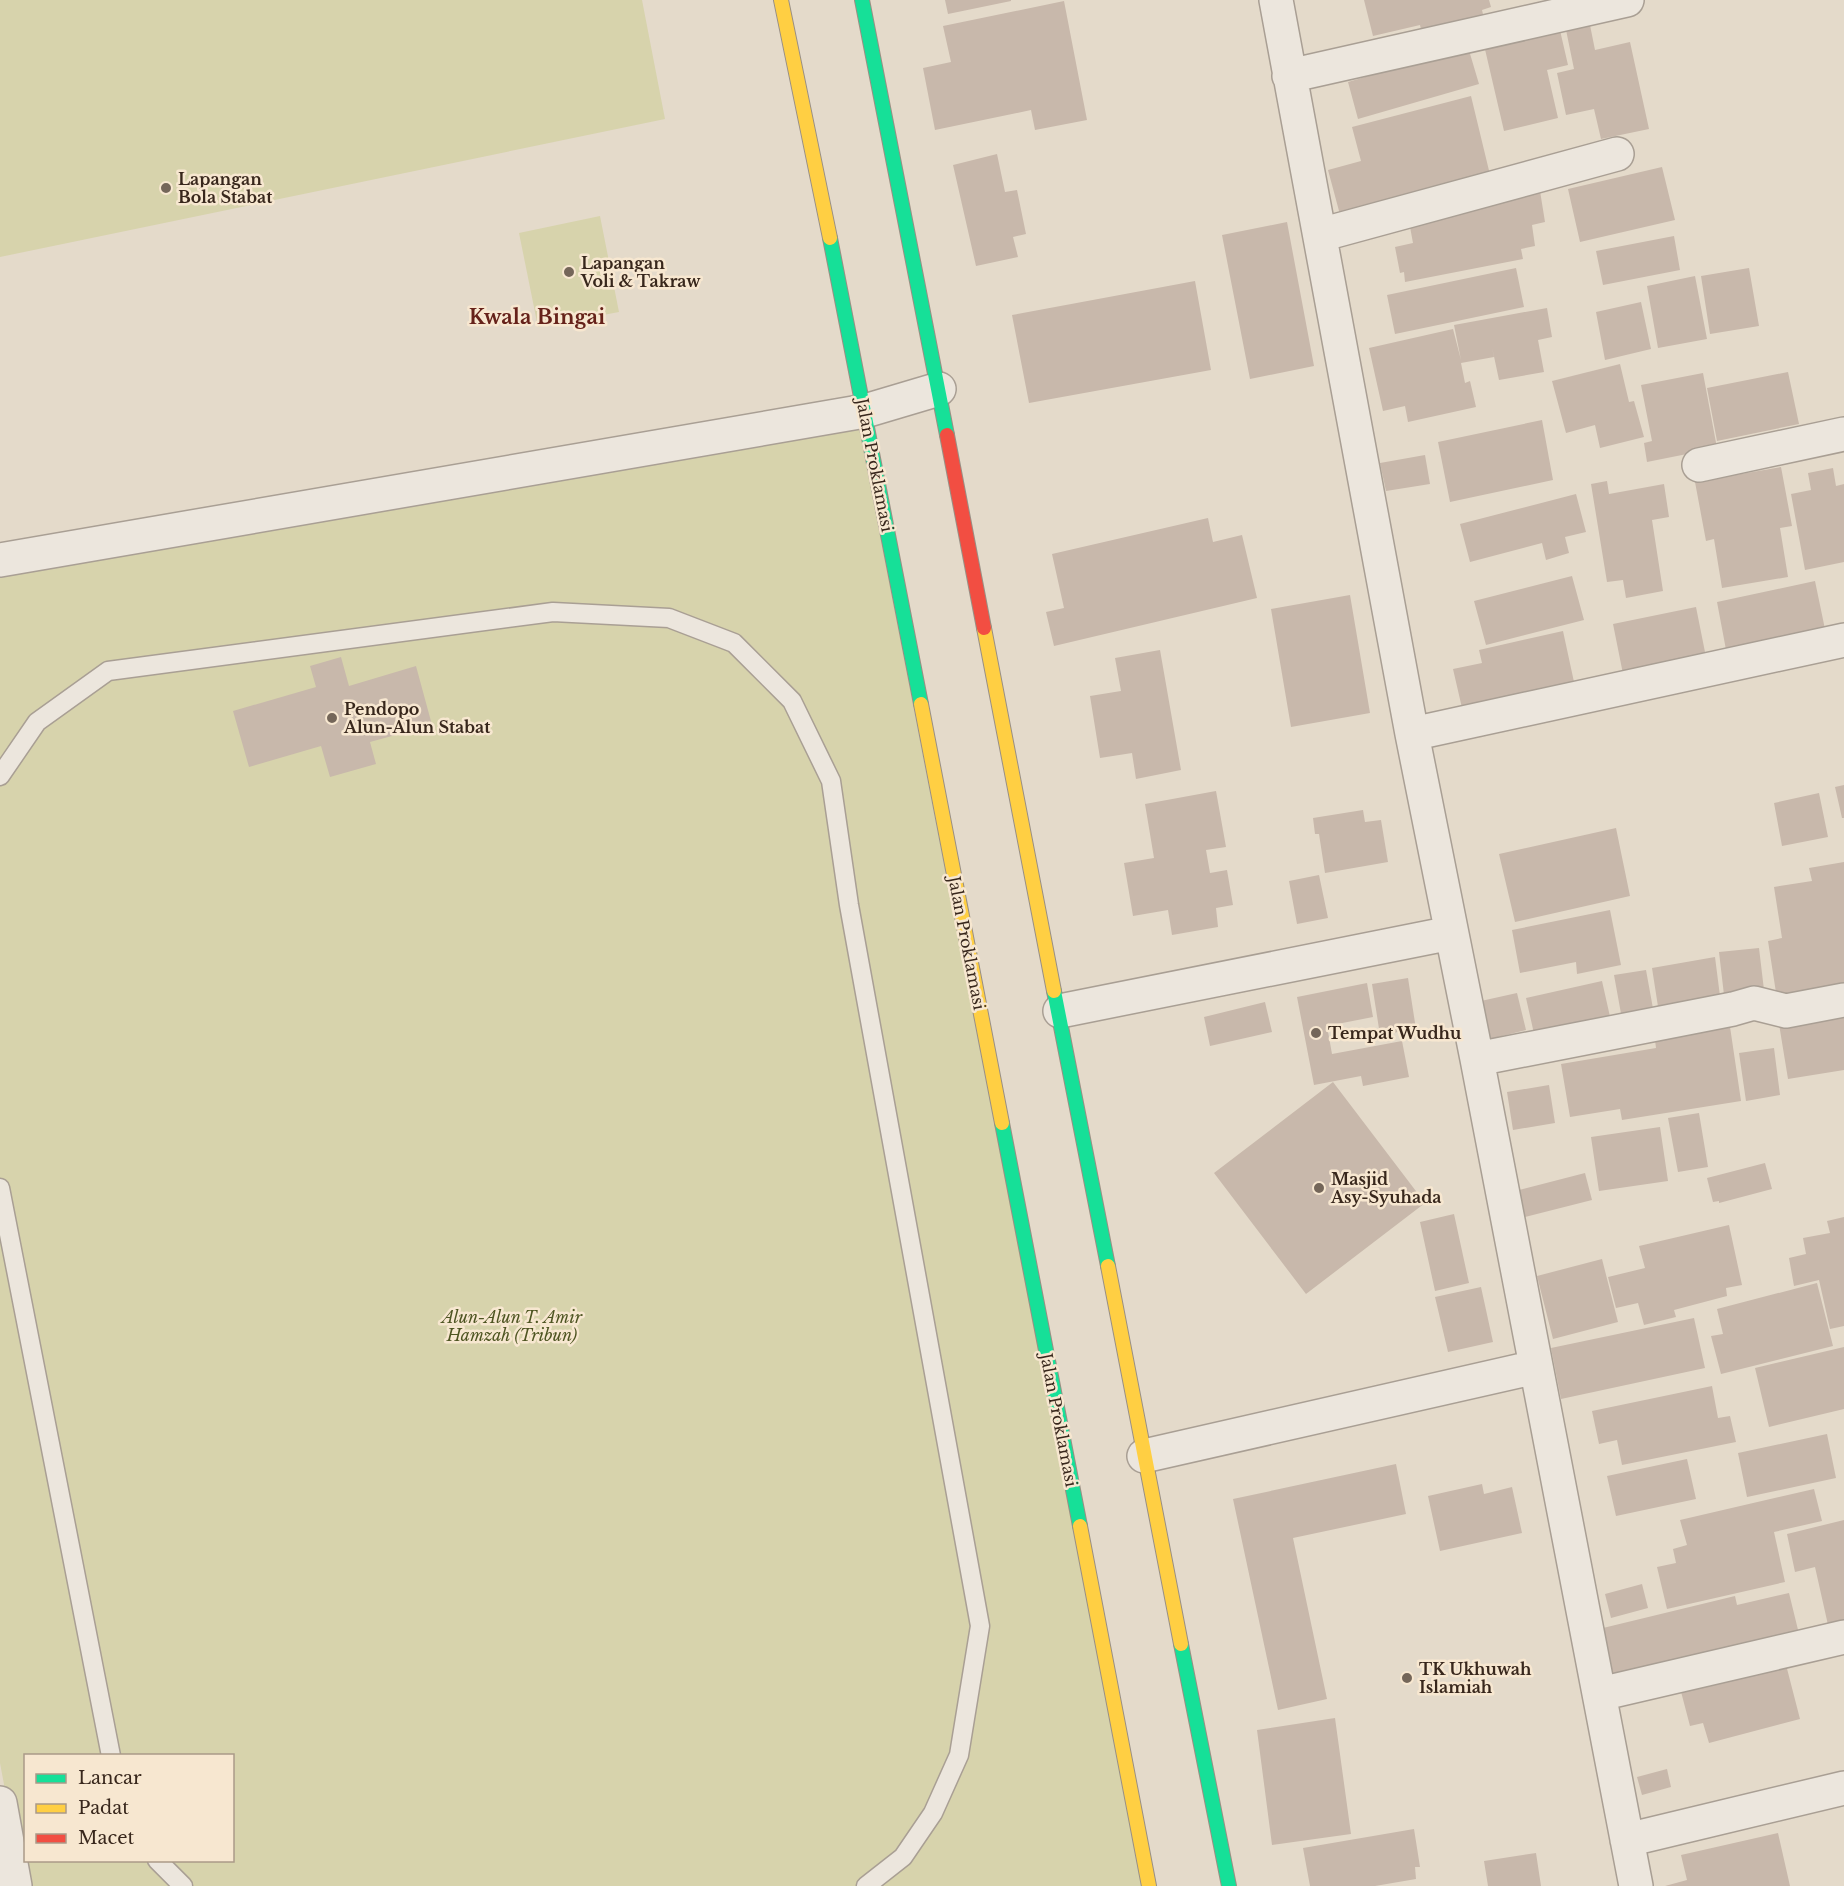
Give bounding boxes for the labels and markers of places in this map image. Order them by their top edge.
place label: Lapangan Bola Stabat [178,169,273,207]
marker: Lapangan Bola Stabat [159,181,173,195]
place label: Lapangan Voli & Takraw [580,253,701,291]
marker: Lapangan Voli & Takraw [562,265,576,279]
place label: Pendopo Alun-Alun Stabat [343,699,491,737]
marker: Pendopo Alun-Alun Stabat [325,711,339,725]
place label: Tempat Wudhu [1328,1023,1462,1043]
marker: Tempat Wudhu [1309,1026,1323,1040]
place label: Masjid Asy-Syuhada [1330,1169,1441,1207]
marker: Masjid Asy-Syuhada [1312,1181,1326,1195]
place label: TK Ukhuwah Islamiah [1419,1659,1532,1697]
marker: TK Ukhuwah Islamiah [1400,1671,1414,1685]

